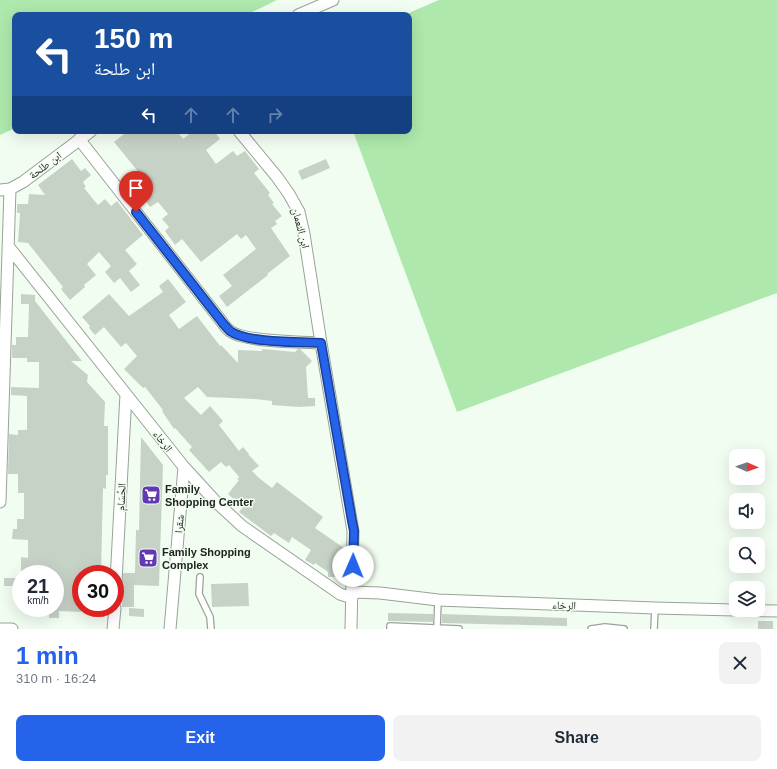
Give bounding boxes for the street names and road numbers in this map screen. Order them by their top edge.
street label: ابن طلحة [26,149,64,182]
street label: ابن النعمان [289,206,312,250]
street label: الرخاء [151,428,175,454]
street label: الحُسَام [114,483,129,511]
street label: شقرا [172,514,186,534]
street label: الرخاء [552,599,576,611]

